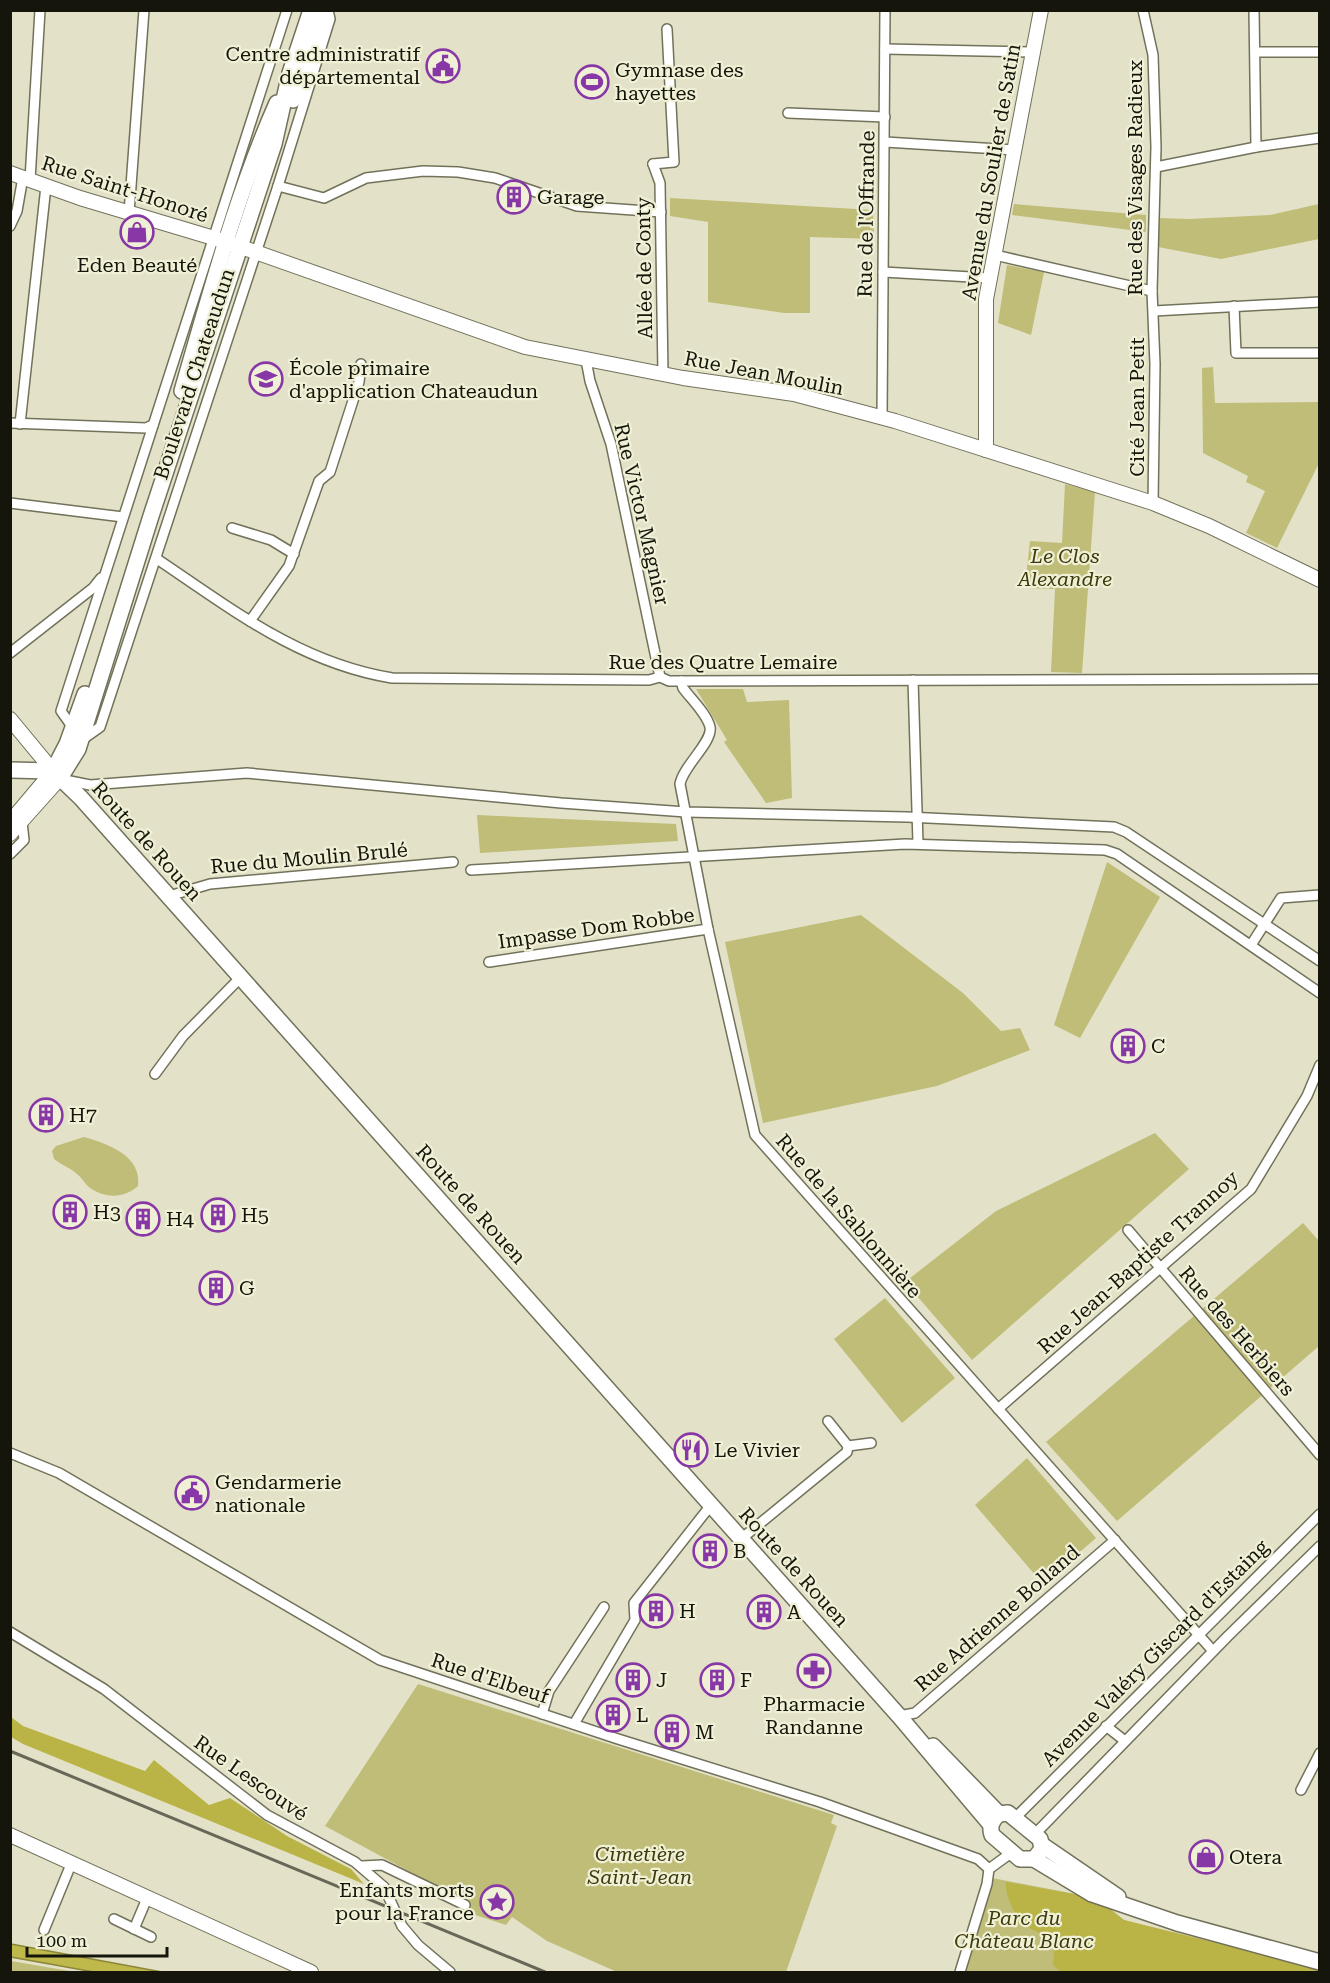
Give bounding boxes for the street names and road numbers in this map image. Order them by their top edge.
street label: Avenue du Soulier de Satin [957,42,1025,302]
street label: Rue des Visages Radieux [1123,59,1147,296]
street label: Rue de l'Offrande [853,130,879,298]
street label: Rue Saint-Honoré [39,151,211,227]
street label: Allée de Conty [631,197,657,339]
street label: Boulevard Chateaudun [149,265,240,483]
street label: Cité Jean Petit [1125,337,1149,477]
street label: Rue Jean Moulin [682,346,846,400]
street label: Rue Victor Magnier [609,421,675,607]
street label: Rue des Quatre Lemaire [609,650,837,674]
street label: Route de Rouen [87,776,207,906]
street label: Rue du Moulin Brulé [209,837,409,879]
street label: Impasse Dom Robbe [496,902,696,954]
street label: Rue de la Sablonnière [771,1129,927,1303]
street label: Route de Rouen [411,1139,531,1269]
street label: Rue Jean-Baptiste Trannoy [1033,1165,1243,1359]
street label: Rue des Herbiers [1174,1261,1300,1401]
street label: Route de Rouen [734,1502,854,1632]
street label: Avenue Valéry Giscard d'Estaing [1037,1534,1274,1771]
street label: Rue Adrienne Bolland [910,1540,1085,1696]
street label: Rue d'Elbeuf [428,1648,553,1709]
street label: Rue Lescouvé [190,1730,312,1826]

